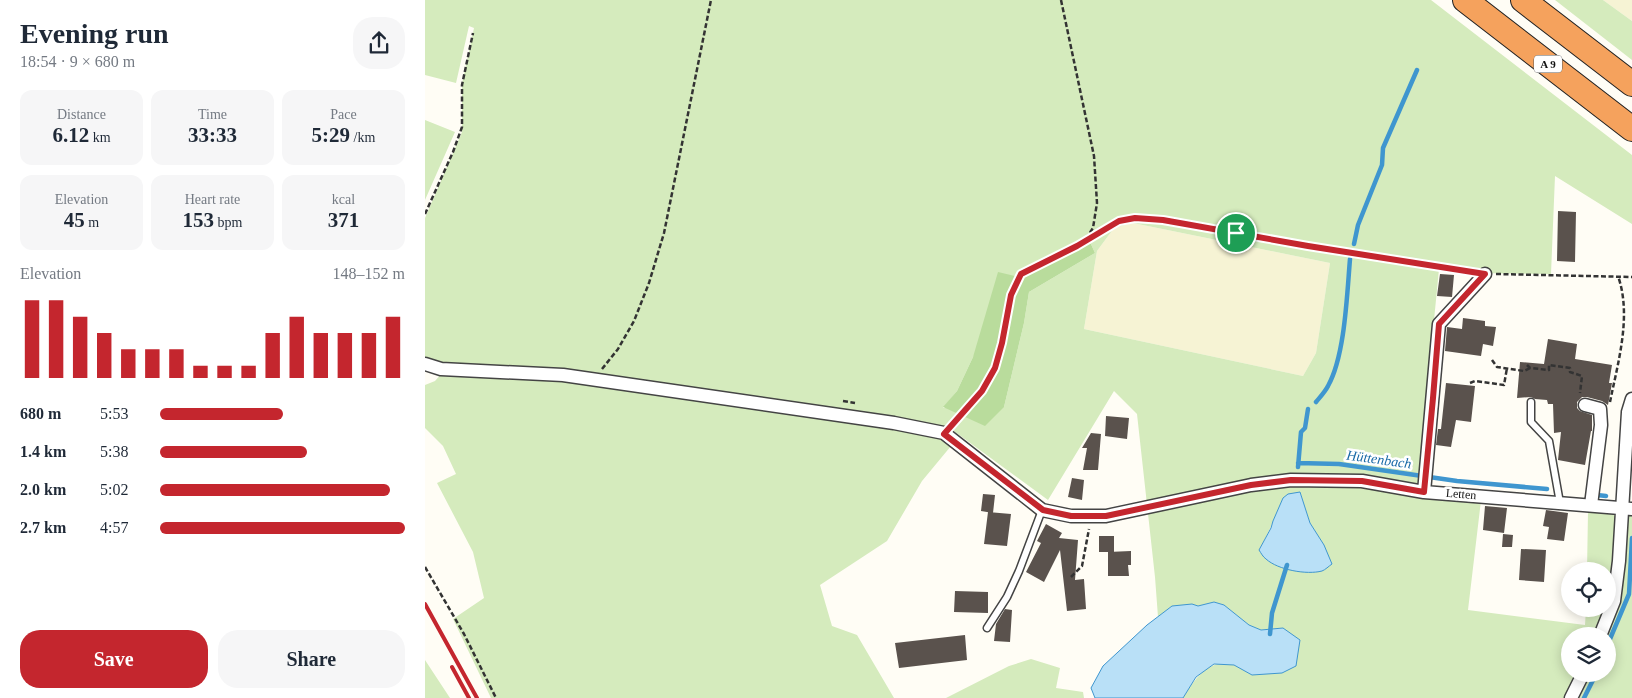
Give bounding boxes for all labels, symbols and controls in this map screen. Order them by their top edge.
button: share [353,17,405,69]
text: Evening run [20,18,169,49]
text: 18:54 · 9 × 680 m [20,53,135,70]
road number: A 9 [1534,56,1562,72]
text: Distance [57,107,106,122]
text: Time [198,107,227,122]
text: Pace [330,107,357,122]
text: 6.12 [52,123,89,147]
text: 33:33 [188,123,237,147]
text: 5:29 [312,123,350,147]
text: km [89,130,111,145]
text: /km [350,130,375,145]
text: Elevation [55,192,108,207]
text: Heart rate [185,192,240,207]
text: kcal [332,192,355,207]
text: 45 [64,208,85,232]
text: 153 [183,208,214,232]
text: 371 [328,208,359,232]
pin [1215,212,1257,254]
text: m [85,215,99,230]
text: bpm [214,215,242,230]
icon: arrive [1222,219,1250,247]
text: Elevation [20,265,81,282]
text: 148–152 m [333,265,405,282]
text: 680 m [20,405,61,422]
text: 5:53 [100,405,128,422]
text: 1.4 km [20,443,66,460]
text: 5:38 [100,443,128,460]
water label: Hüttenbach [1345,447,1412,471]
text: 2.0 km [20,481,66,498]
text: 5:02 [100,481,128,498]
street label: Letten [1445,486,1477,502]
text: 2.7 km [20,519,66,536]
text: 4:57 [100,519,128,536]
map controls [1561,562,1616,682]
button: locate [1561,562,1616,617]
button: layers [1561,627,1616,682]
button: Save [20,630,208,688]
button: Share [218,630,405,688]

